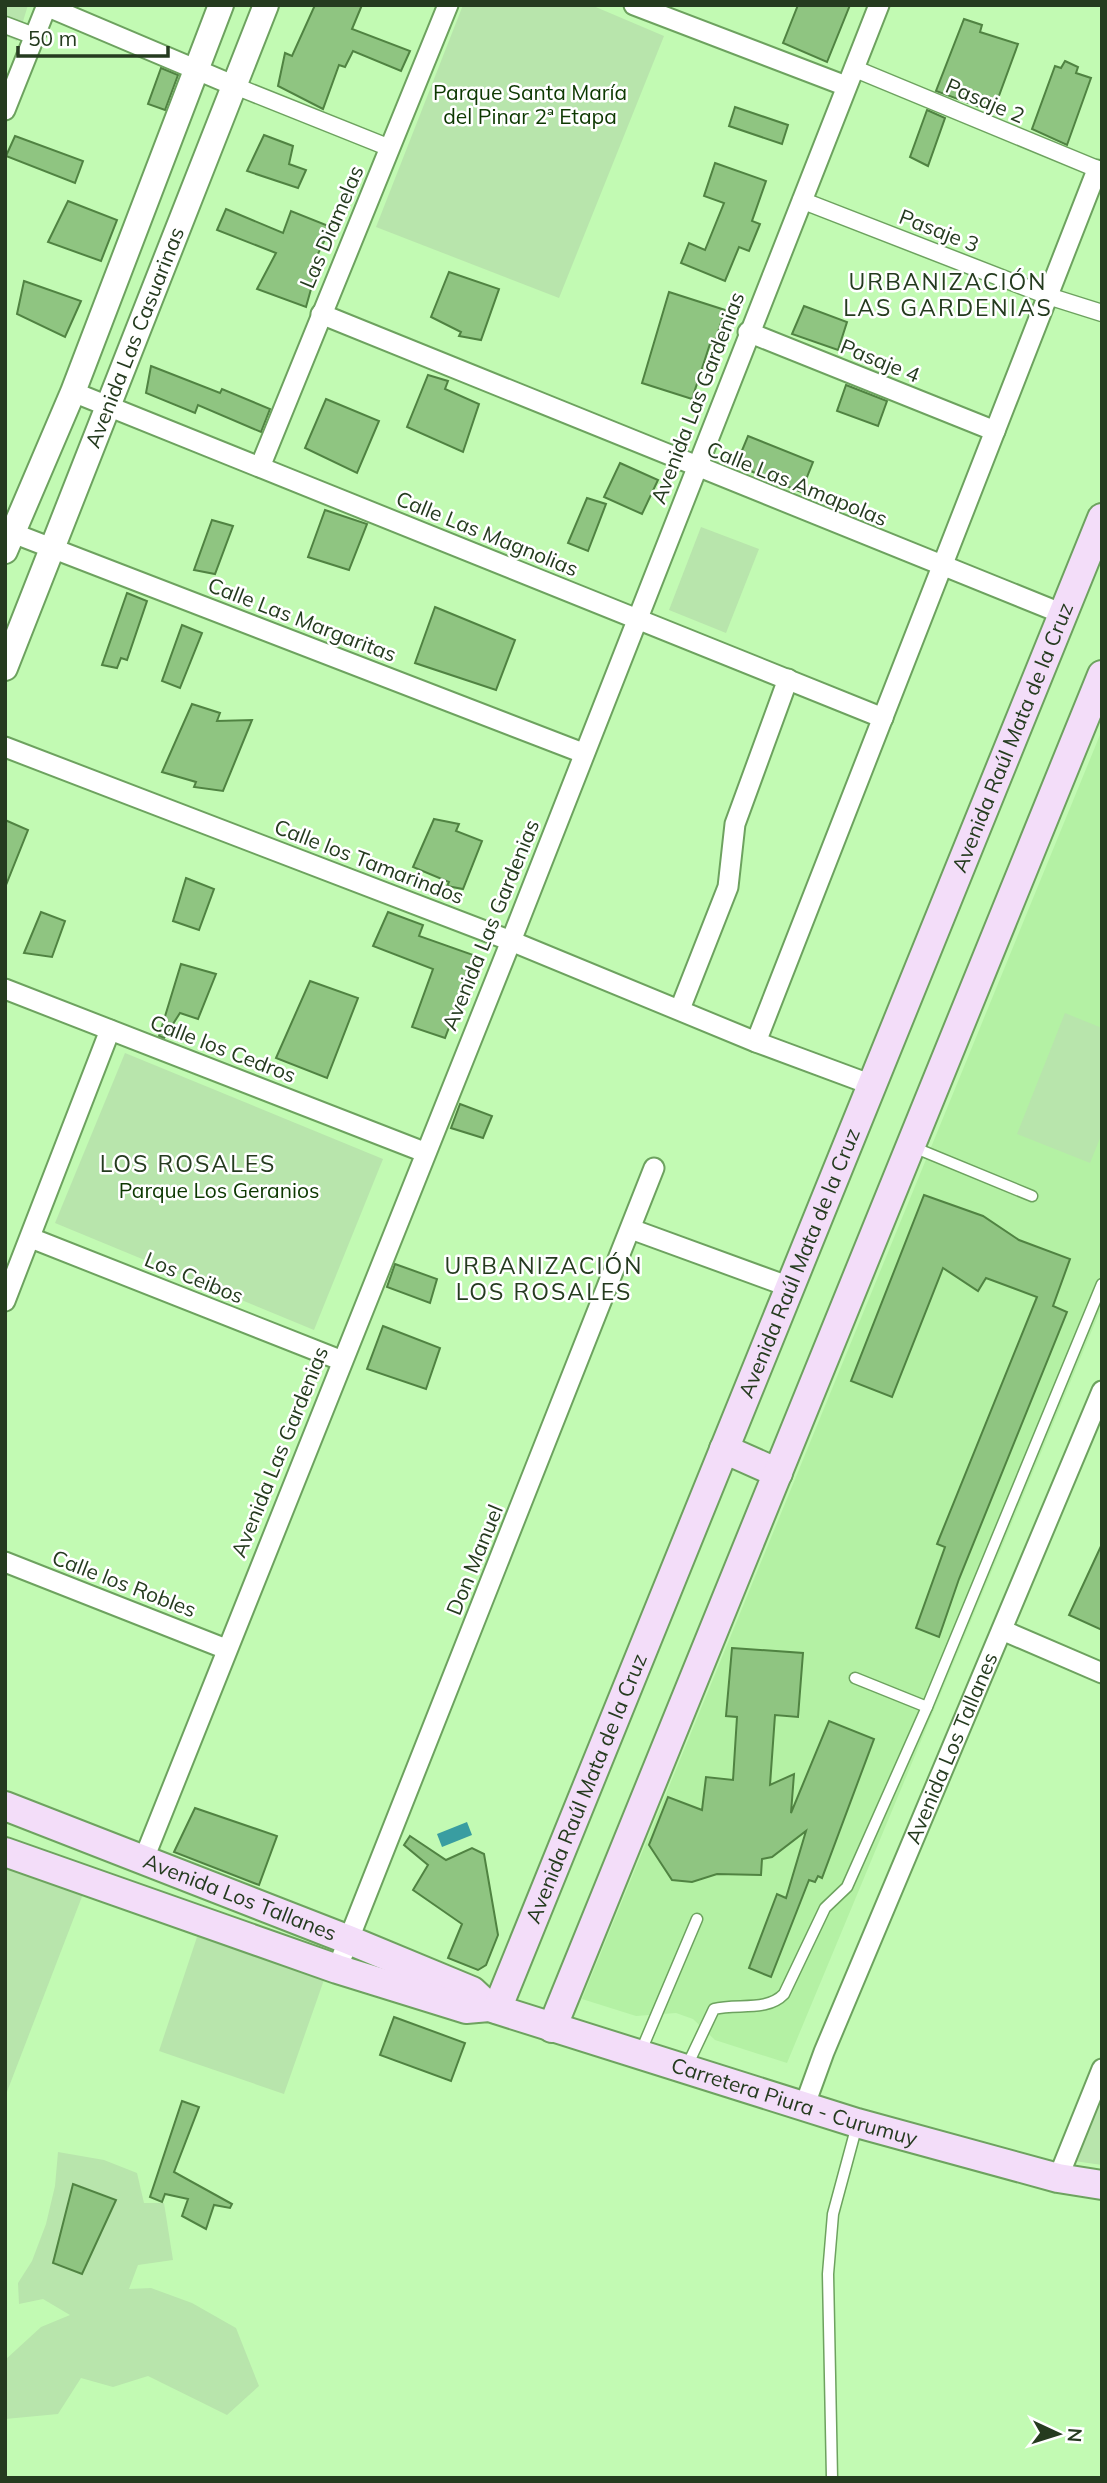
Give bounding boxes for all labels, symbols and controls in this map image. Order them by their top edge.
scale bar [18,14,168,58]
text: 50 m [28,25,77,51]
street label: Pasaje 2 [942,72,1029,128]
park label: Parque Santa María del Pinar 2ª Etapa [433,79,627,129]
street label: Las Diamelas [293,161,369,292]
street label: Pasaje 3 [896,203,983,257]
street label: Avenida Las Casuarinas [79,223,189,451]
district label: URBANIZACIÓN LAS GARDENIAS [843,267,1053,322]
street label: Avenida Las Gardenias [645,288,750,507]
street label: Pasaje 4 [837,332,924,388]
street label: Calle Las Amapolas [703,435,892,531]
street label: Calle Las Magnolias [393,485,582,581]
street label: Calle Las Margaritas [204,571,400,667]
street label: Avenida Raúl Mata de la Cruz [946,599,1078,876]
street label: Calle los Tamarindos [271,813,468,909]
street label: Avenida Las Gardenias [436,815,544,1034]
street label: Calle los Cedros [147,1008,300,1088]
street label: Avenida Raúl Mata de la Cruz [732,1124,865,1401]
district label: LOS ROSALES [100,1149,276,1178]
park label: Parque Los Geranios [119,1177,319,1203]
street label: Los Ceibos [141,1245,248,1309]
district label: URBANIZACIÓN LOS ROSALES [445,1251,643,1306]
street label: Avenida Las Gardenias [225,1342,333,1561]
street label: Don Manuel [440,1501,508,1619]
street label: Calle los Robles [49,1544,200,1622]
street label: Avenida Los Tallanes [899,1648,1003,1847]
street label: Avenida Raúl Mata de la Cruz [519,1649,652,1927]
street label: Avenida Los Tallanes [140,1847,340,1946]
street label: Carretera Piura - Curumuy [668,2051,921,2151]
north arrow [1023,2399,1093,2469]
text: N [1062,2427,1087,2443]

